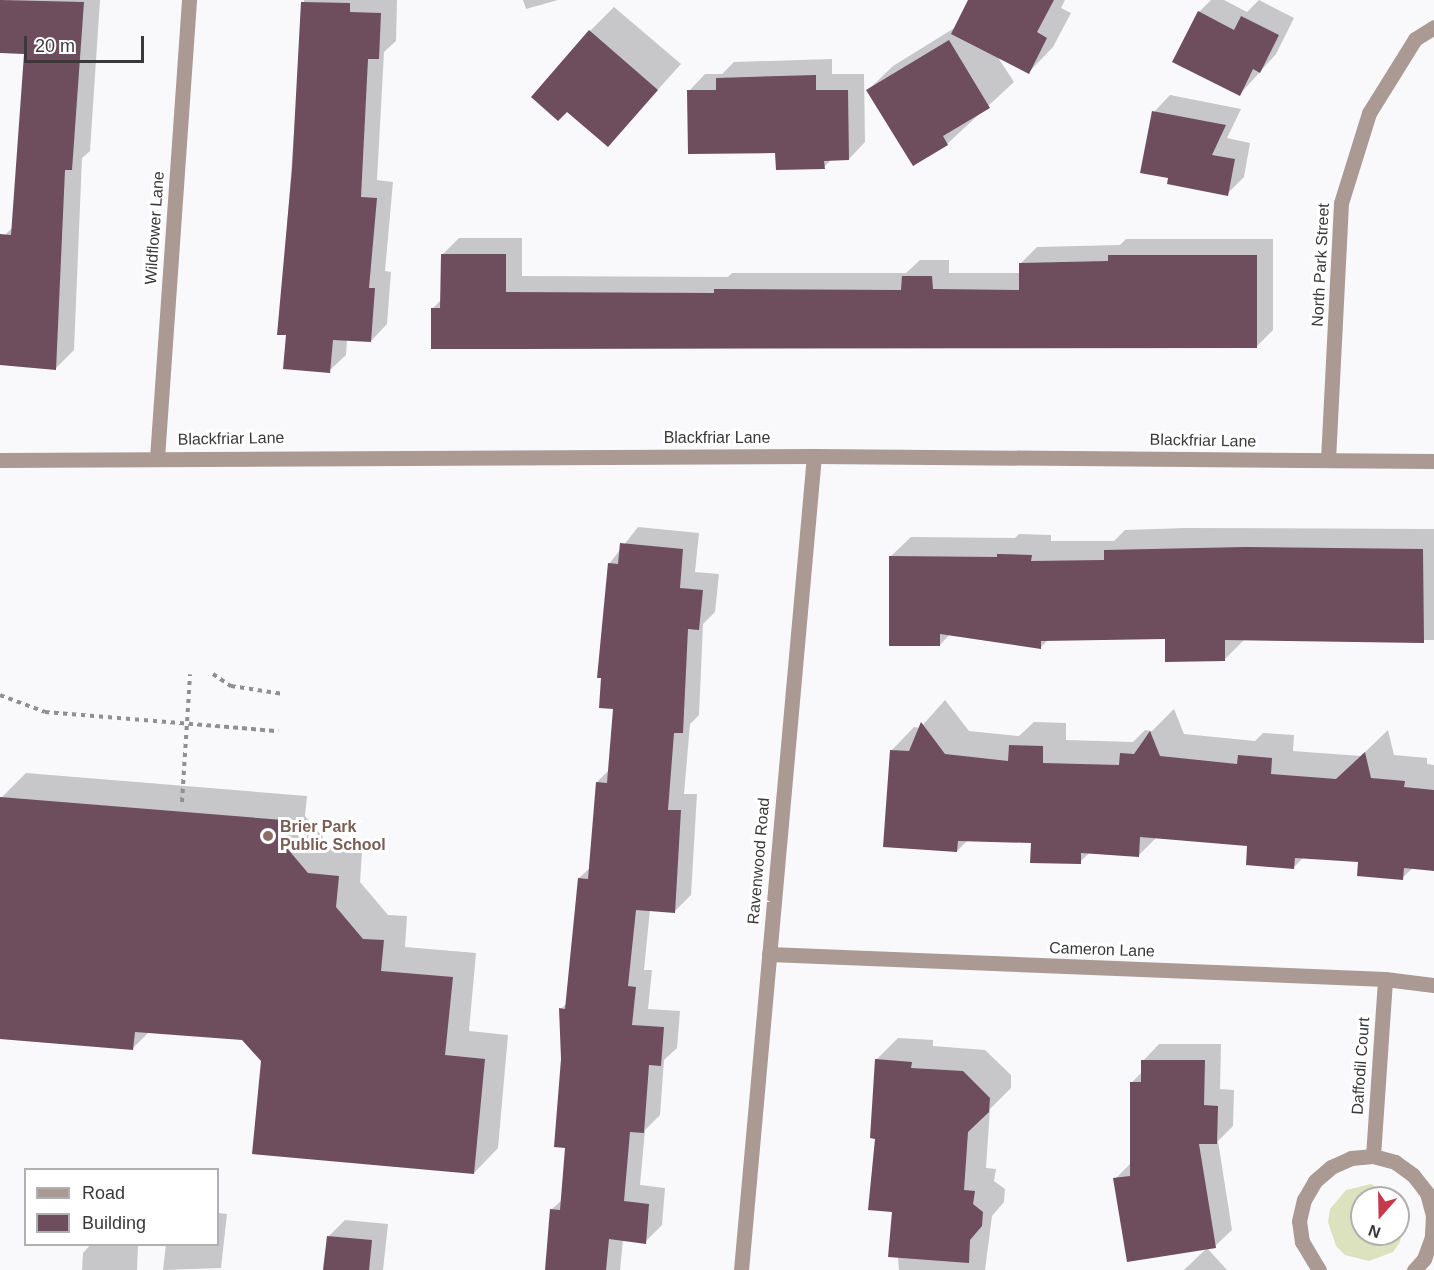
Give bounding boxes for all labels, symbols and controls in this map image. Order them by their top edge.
scale bar [27,24,147,62]
text: 20 m [35,36,75,56]
street label: Wildflower Lane [141,171,169,285]
street label: North Park Street [1308,203,1334,327]
street label: Blackfriar Lane [177,428,285,450]
street label: Blackfriar Lane [664,428,770,448]
street label: Blackfriar Lane [1149,430,1257,452]
street label: Ravenwood Road [744,797,774,925]
place label: Brier Park Public School [280,817,386,855]
marker: Brier Park Public School [261,829,275,843]
street label: Cameron Lane [1049,939,1155,961]
street label: Daffodil Court [1348,1017,1374,1115]
legend [24,1168,219,1246]
text: Road [82,1183,125,1203]
north arrow [1350,1186,1410,1246]
text: Building [82,1213,146,1233]
text: N [1366,1222,1383,1241]

